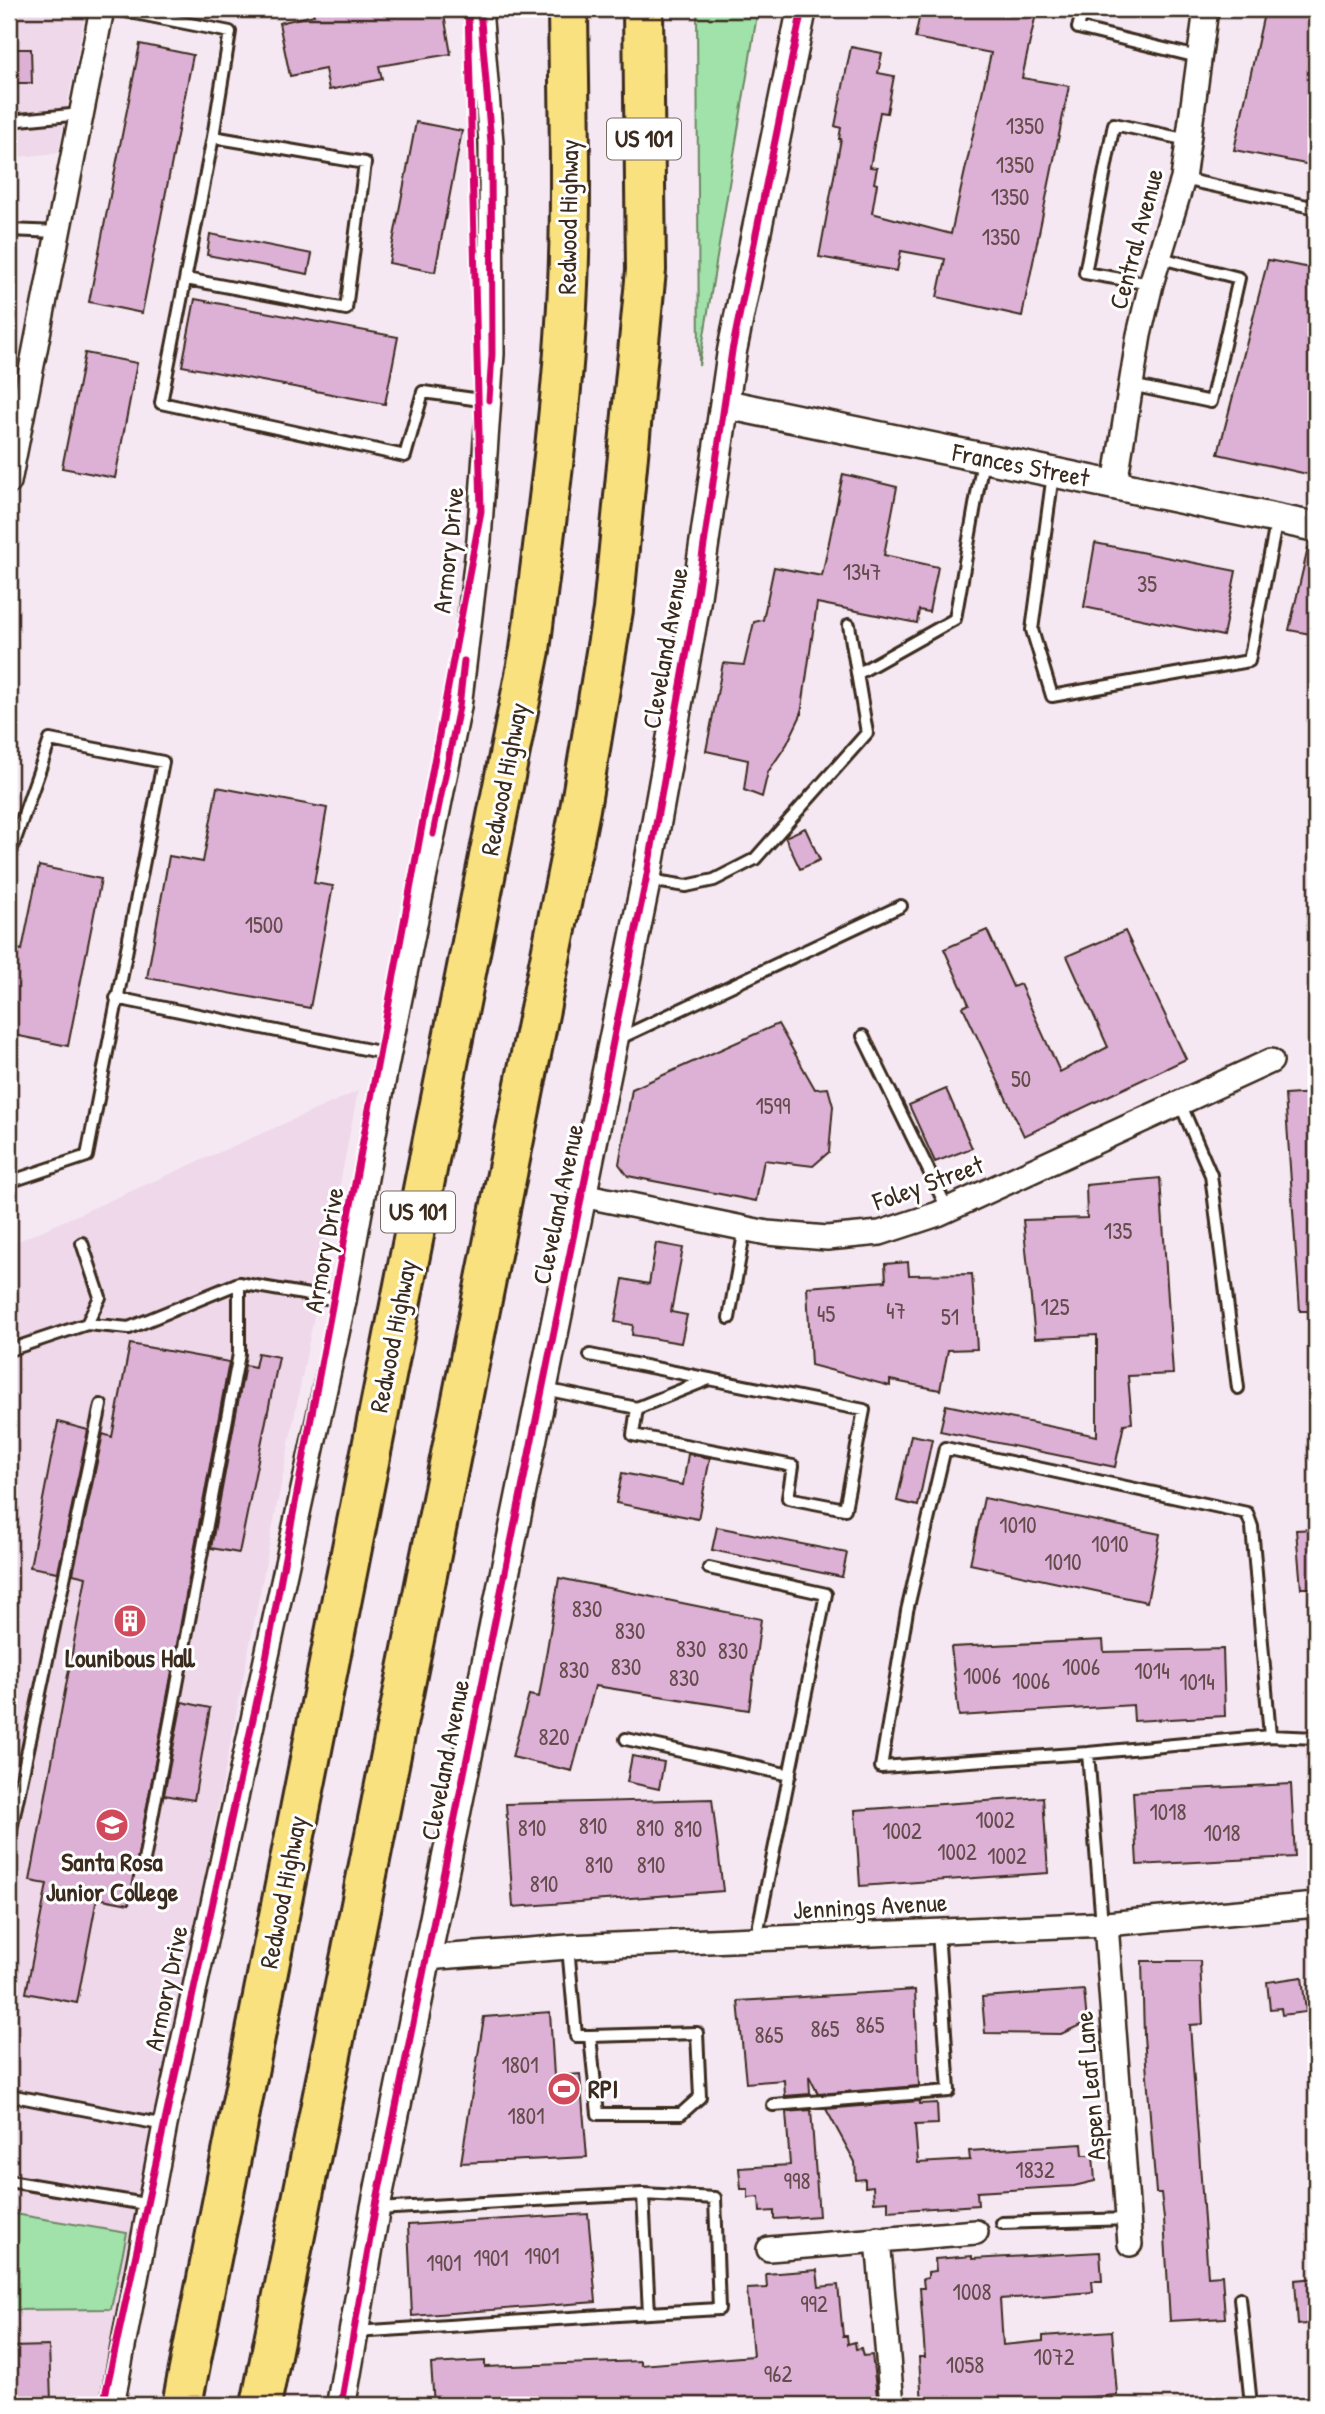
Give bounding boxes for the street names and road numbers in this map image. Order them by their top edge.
road number: US 101 [607,119,681,160]
street label: Redwood Highway [549,139,586,295]
street label: Central Avenue [1100,165,1171,313]
street label: Frances Street [949,434,1094,495]
street label: Armory Drive [423,485,472,615]
street label: Cleveland Avenue [633,565,696,731]
street label: Redwood Highway [472,699,535,858]
street label: Cleveland Avenue [523,1120,592,1287]
street label: Foley Street [867,1146,989,1219]
street label: Armory Drive [295,1184,352,1315]
road number: US 101 [381,1192,455,1232]
street label: Redwood Highway [361,1256,424,1415]
street label: Cleveland Avenue [412,1676,477,1843]
street label: Redwood Highway [251,1812,314,1971]
street label: Jennings Avenue [792,1884,948,1927]
street label: Armory Drive [135,1922,196,2054]
street label: Aspen Leaf Lane [1066,2010,1113,2162]

